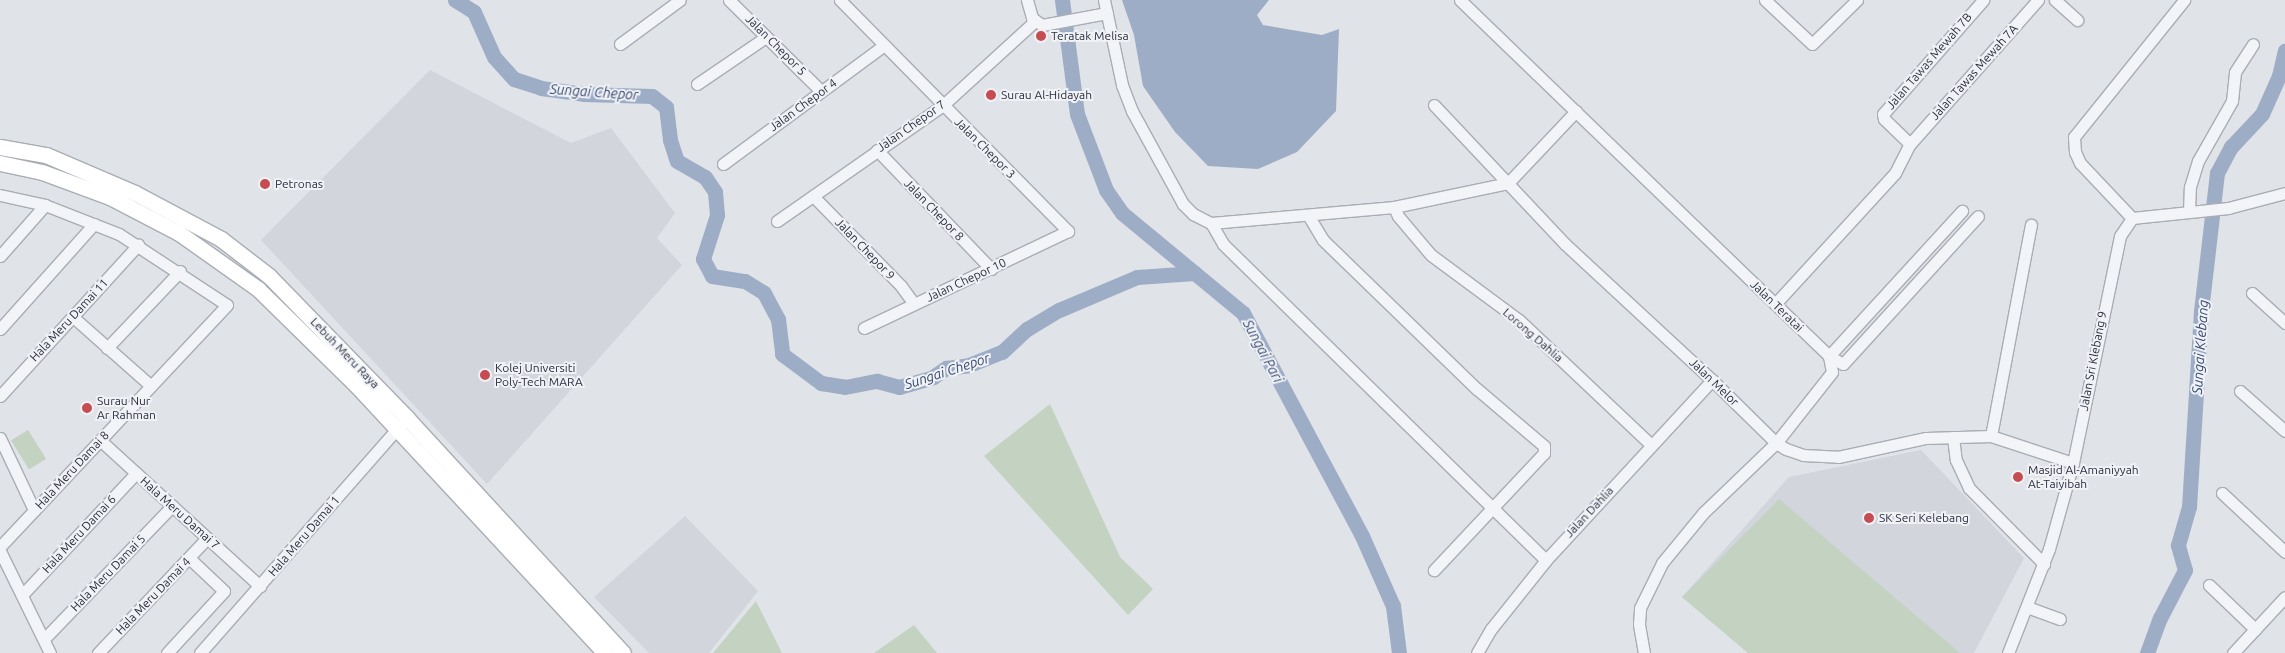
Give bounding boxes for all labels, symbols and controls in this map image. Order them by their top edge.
street label: Jalan Tawas Mewah 7B [1883,10,1975,112]
street label: Jalan Chepor 5 [743,12,809,78]
street label: Jalan Tawas Mewah 7A [1927,21,2021,123]
place label: Teratak Melisa [1051,29,1129,43]
marker: Teratak Melisa [1035,30,1047,42]
street label: Jalan Chepor 4 [766,76,840,134]
water label: Sungai Chepor [549,81,639,103]
place label: Surau Al-Hidayah [1001,88,1092,102]
marker: Surau Al-Hidayah [985,89,997,101]
street label: Jalan Chepor 7 [874,97,948,155]
street label: Jalan Chepor 3 [952,115,1018,181]
street label: Jalan Chepor 8 [901,176,967,244]
place label: Petronas [275,177,323,191]
marker: Petronas [259,178,271,190]
street label: Jalan Chepor 9 [832,215,898,283]
street label: Jalan Chepor 10 [924,255,1008,305]
street label: Hala Meru Damai 11 [27,276,111,364]
street label: Jalan Teratai [1747,277,1807,335]
water label: Sungai Klebang [2188,299,2212,395]
street label: Lorong Dahlia [1500,305,1566,365]
street label: Jalan Sri Klebang 9 [2076,310,2110,412]
street label: Lebuh Meru Raya [308,315,382,391]
water label: Sungai Pari [1239,317,1287,385]
water label: Sungai Chepor [902,349,992,393]
street label: Jalan Melor [1686,355,1742,409]
place label: Kolej Universiti Poly-Tech MARA [495,361,583,389]
marker: Kolej Universiti Poly-Tech MARA [479,369,491,381]
place label: Surau Nur Ar Rahman [97,394,156,422]
marker: Surau Nur Ar Rahman [81,402,93,414]
street label: Hala Meru Damai 8 [32,428,112,512]
place label: Masjid Al-Amaniyyah At-Taiyibah [2028,463,2139,491]
marker: Masjid Al-Amaniyyah At-Taiyibah [2012,471,2024,483]
street label: Hala Meru Damai 7 [138,474,222,552]
street label: Jalan Dahlia [1562,483,1616,541]
street label: Hala Meru Damai 6 [39,492,119,576]
street label: Hala Meru Damai 1 [265,493,343,579]
place label: SK Seri Kelebang [1879,511,1969,525]
marker: SK Seri Kelebang [1863,512,1875,524]
street label: Hala Meru Damai 5 [68,532,148,614]
street label: Hala Meru Damai 4 [113,555,193,637]

